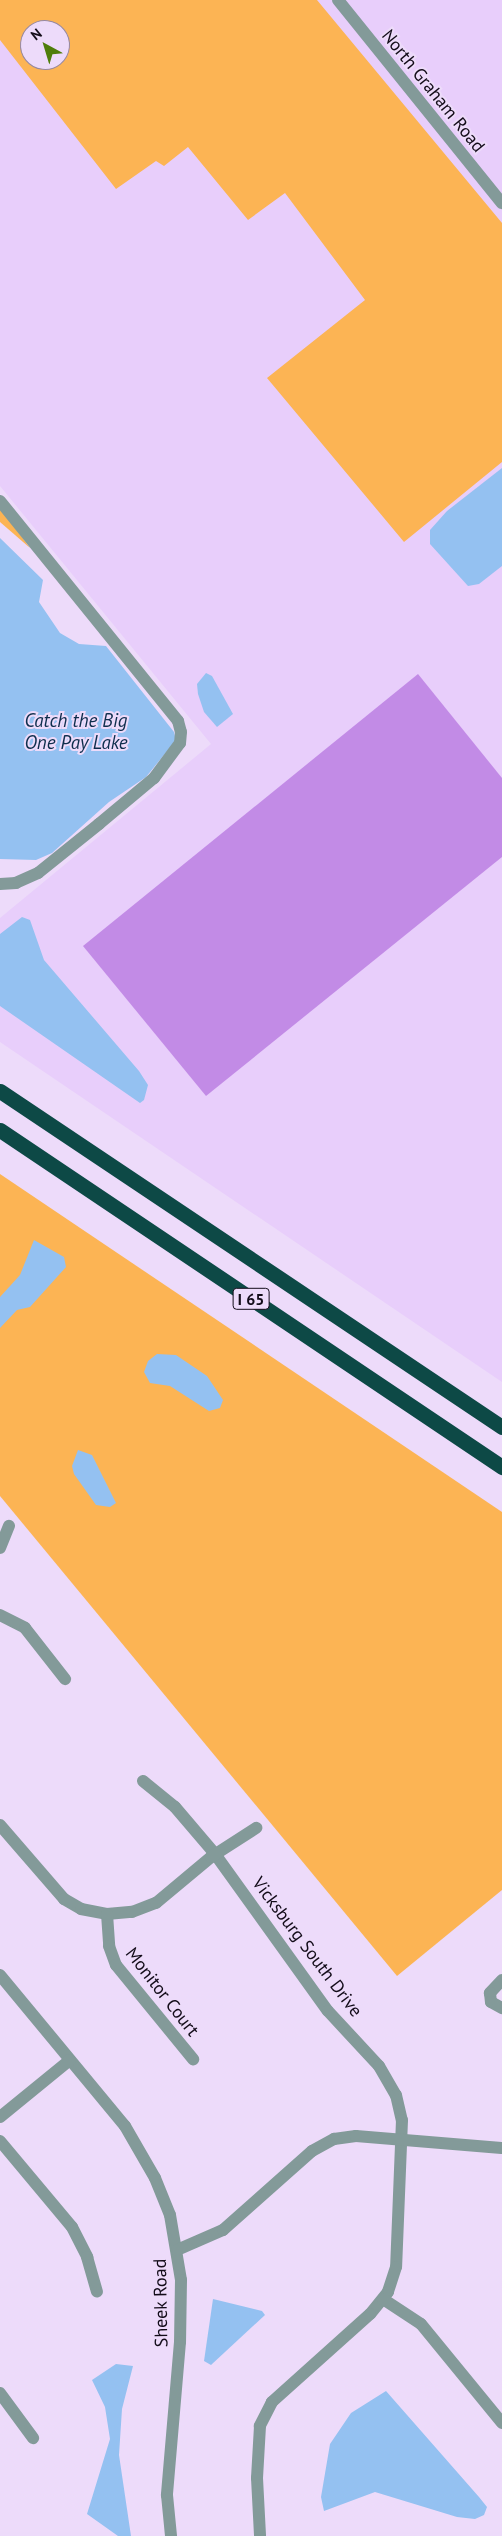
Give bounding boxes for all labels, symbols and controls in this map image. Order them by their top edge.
north arrow [20,20,70,70]
text: N [27,24,45,44]
street label: North Graham Road [377,25,489,157]
water label: Catch the Big One Pay Lake [24,710,128,754]
road number: I 65 [232,1286,270,1312]
street label: Vicksburg South Drive [247,1873,367,2021]
street label: Monitor Court [121,1943,203,2041]
street label: Sheek Road [149,2258,173,2348]

